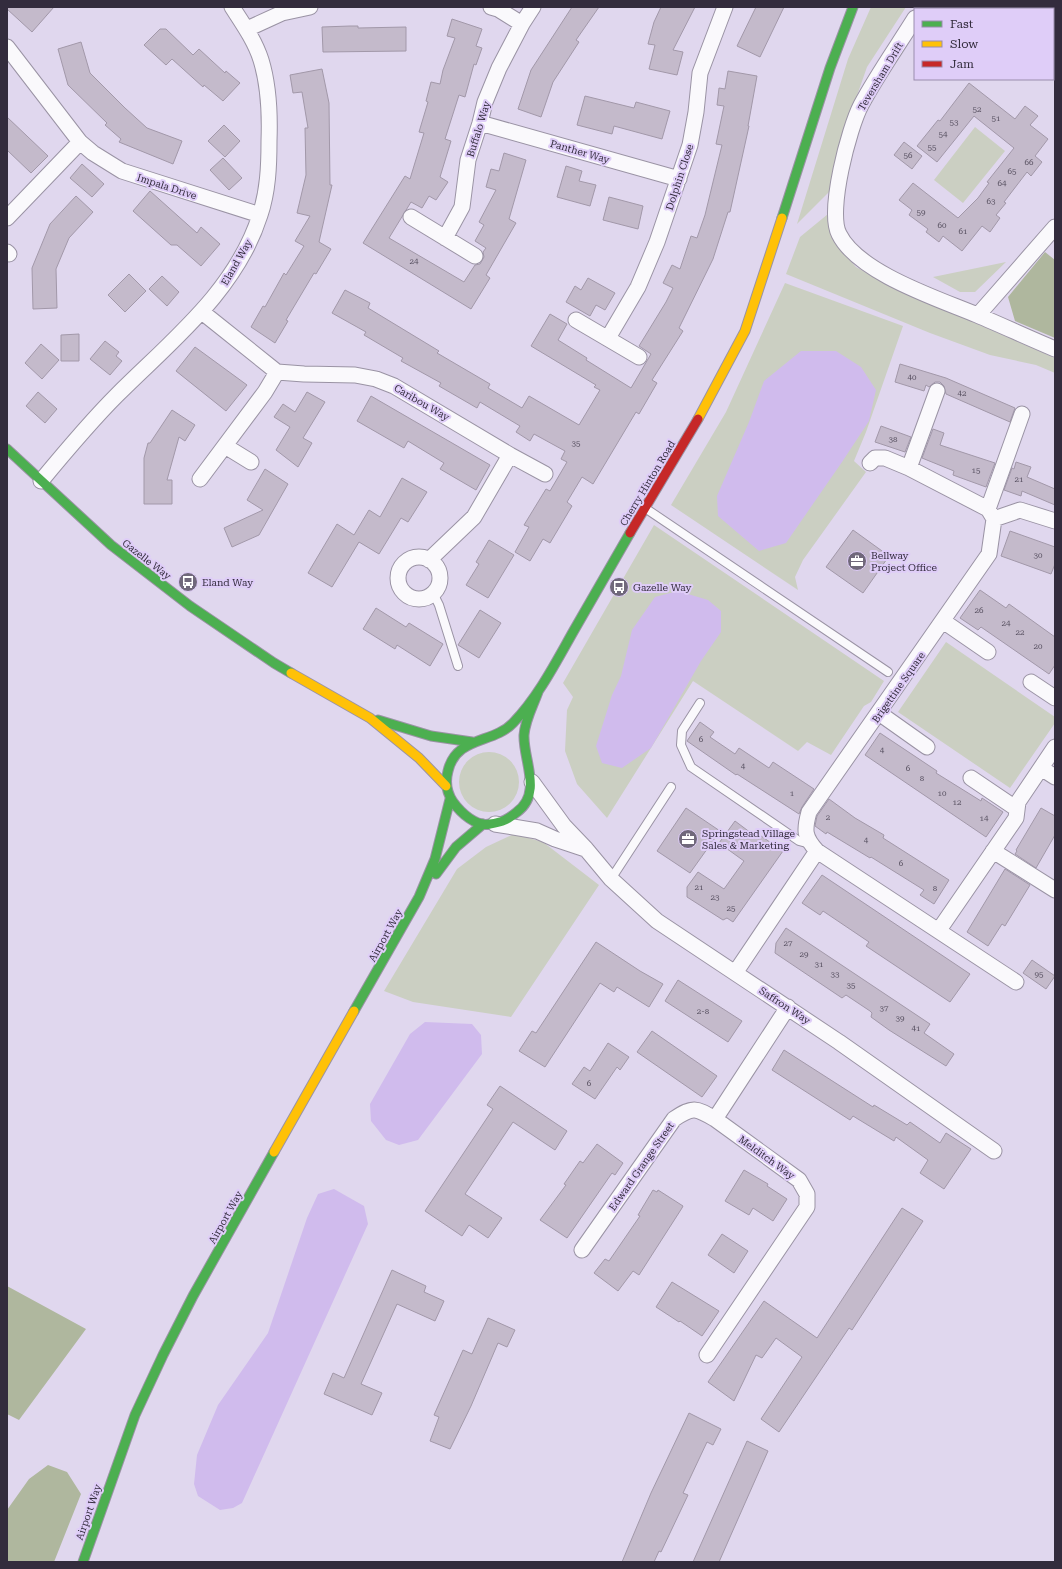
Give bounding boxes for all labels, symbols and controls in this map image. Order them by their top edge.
legend [914,8,1054,80]
text: Fast [950,17,974,31]
text: Slow [950,37,978,51]
street label: Teversham Drift [856,40,905,112]
text: Jam [950,57,974,71]
street label: Buffalo Way [465,100,492,158]
house number: 52 [973,105,982,114]
house number: 51 [992,114,1001,123]
house number: 53 [950,118,959,127]
house number: 54 [939,130,948,139]
street label: Panther Way [549,138,611,165]
street label: Dolphin Close [664,142,695,212]
house number: 55 [928,143,937,152]
house number: 56 [904,151,913,160]
house number: 66 [1025,158,1034,167]
house number: 65 [1008,167,1017,176]
street label: Impala Drive [136,172,198,201]
house number: 64 [998,179,1007,188]
house number: 63 [987,197,996,206]
house number: 59 [917,208,926,217]
house number: 60 [938,221,947,230]
house number: 61 [959,227,968,236]
street label: Eland Way [219,237,254,287]
house number: 24 [410,257,419,266]
house number: 40 [908,373,917,382]
street label: Caribou Way [392,382,451,423]
house number: 42 [958,389,967,398]
house number: 38 [889,435,898,444]
street label: Cherry Hinton Road [618,438,677,528]
house number: 35 [572,439,581,448]
house number: 15 [972,466,981,475]
house number: 21 [1015,475,1024,484]
street label: Gazelle Way [120,537,173,582]
office icon: Bellway Project Office [846,550,868,572]
place label: Bellway Project Office [871,550,938,573]
house number: 30 [1034,551,1043,560]
bus stop icon: Eland Way [177,571,199,593]
bus stop icon: Gazelle Way [608,576,630,598]
place label: Eland Way [202,577,253,588]
place label: Gazelle Way [633,582,692,593]
house number: 26 [975,606,984,615]
house number: 24 [1002,619,1011,628]
house number: 22 [1016,628,1025,637]
house number: 20 [1034,642,1043,651]
street label: Brigettine Square [870,649,927,725]
house number: 6 [699,735,704,744]
house number: 4 [880,746,885,755]
house number: 4 [741,762,746,771]
house number: 6 [906,764,911,773]
house number: 8 [920,774,925,783]
house number: 1 [790,789,795,798]
house number: 10 [938,789,947,798]
house number: 12 [953,798,962,807]
house number: 2 [826,813,831,822]
house number: 14 [980,814,989,823]
office icon: Springstead Village Sales & Marketing [677,828,699,850]
place label: Springstead Village Sales & Marketing [702,828,795,851]
house number: 4 [864,836,869,845]
house number: 6 [899,859,904,868]
house number: 21 [695,883,704,892]
house number: 8 [933,884,938,893]
house number: 23 [711,893,720,902]
house number: 25 [727,904,736,913]
street label: Airport Way [366,907,404,963]
house number: 27 [784,939,793,948]
house number: 29 [800,950,809,959]
house number: 31 [815,960,824,969]
house number: 33 [831,970,840,979]
house number: 95 [1035,970,1044,979]
house number: 35 [847,981,856,990]
street label: Saffron Way [757,985,812,1026]
house number: 37 [880,1004,889,1013]
house number: 2-8 [697,1007,710,1016]
house number: 39 [896,1014,905,1023]
house number: 41 [912,1024,921,1033]
house number: 6 [587,1079,592,1088]
street label: Edward Grange Street [607,1120,676,1213]
street label: Melditch Way [737,1133,797,1181]
street label: Airport Way [206,1189,244,1245]
street label: Airport Way [74,1483,103,1542]

